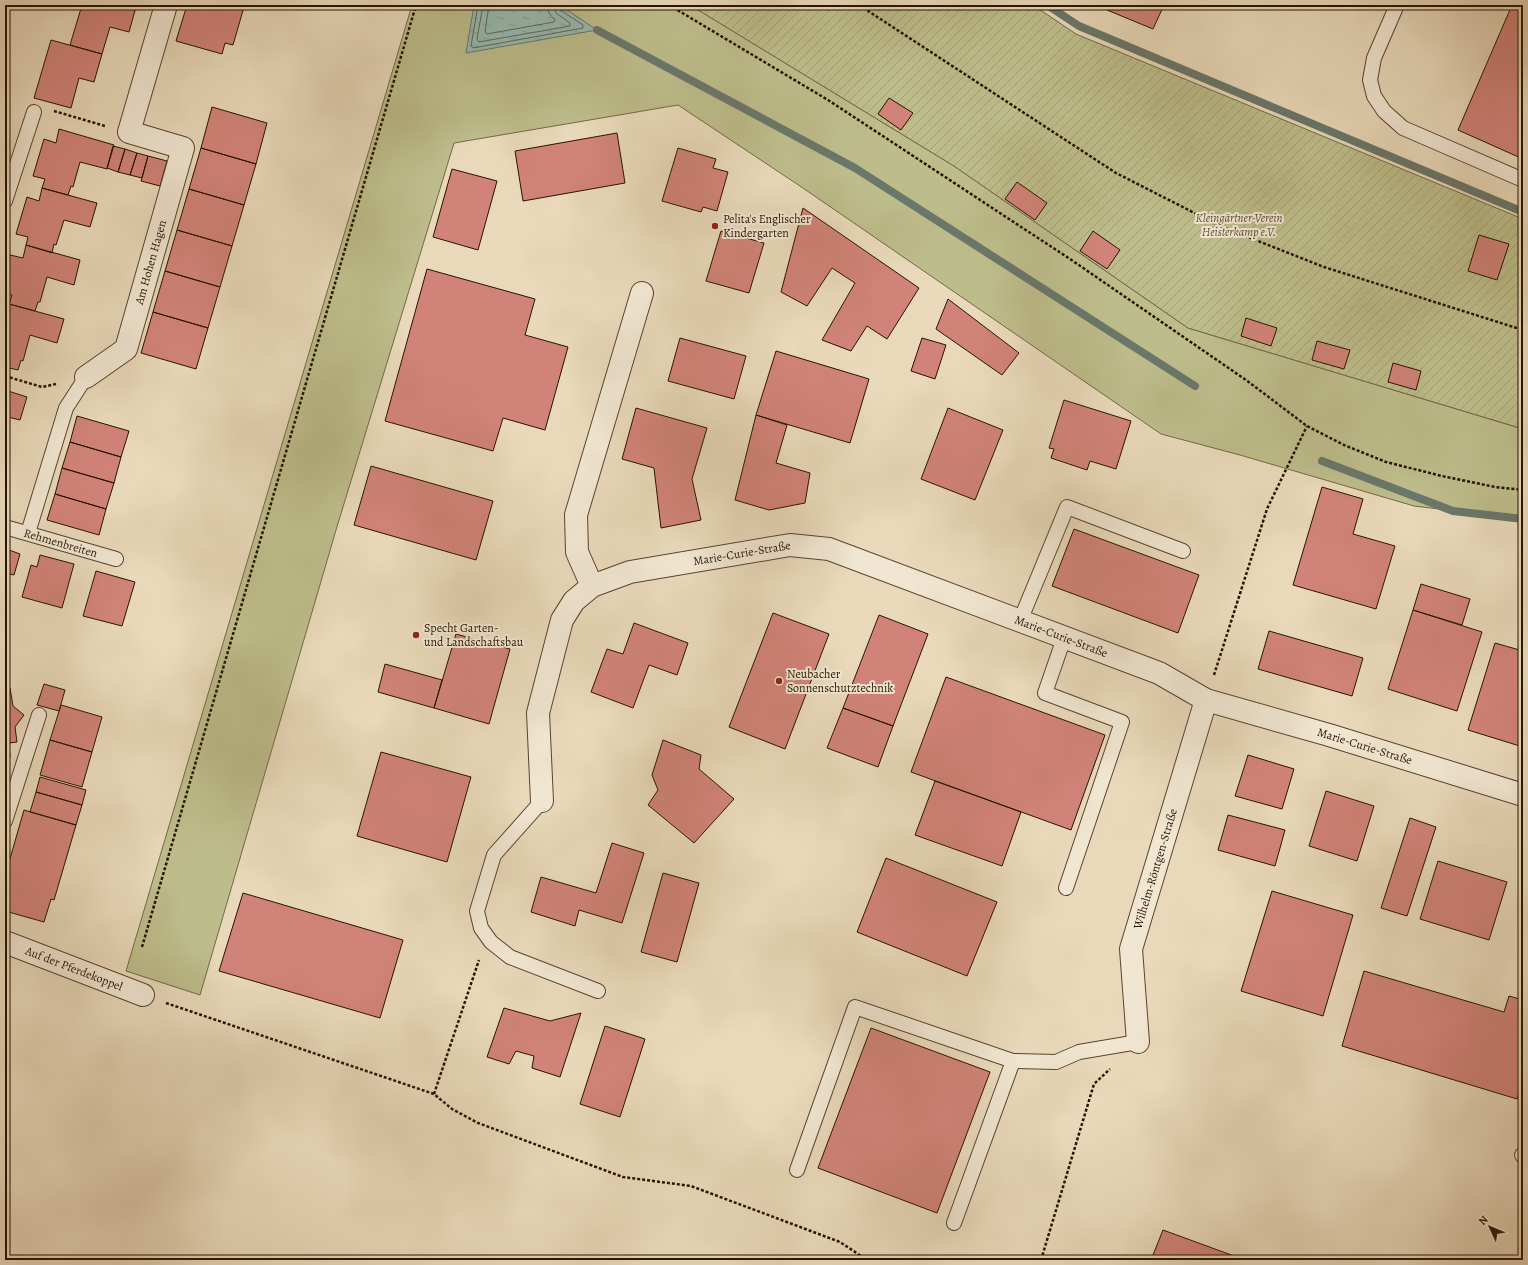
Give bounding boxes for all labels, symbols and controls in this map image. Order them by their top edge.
park label: Kleingärtner-Verein Heisterkamp e.V. [1196,210,1282,240]
place label: Pelita's Englischer Kindergarten [723,211,811,241]
street label: Am Hohen Hagen [131,218,170,307]
marker: Pelita's Englischer Kindergarten [710,221,720,231]
street label: Rehmenbreiten [22,525,100,561]
street label: Marie-Curie-Straße [692,537,792,569]
street label: Marie-Curie-Straße [1012,611,1110,661]
place label: Specht Garten- und Landschaftsbau [424,620,524,650]
marker: Specht Garten- und Landschaftsbau [411,630,421,640]
place label: Neubacher Sonnenschutztechnik [787,666,893,696]
marker: Neubacher Sonnenschutztechnik [774,676,784,686]
street label: Marie-Curie-Straße [1315,724,1414,768]
street label: Wilhelm-Röntgen-Straße [1129,807,1181,932]
street label: Auf der Pferdekoppel [22,942,125,995]
north arrow [1470,1207,1510,1247]
text: N [1475,1212,1491,1228]

